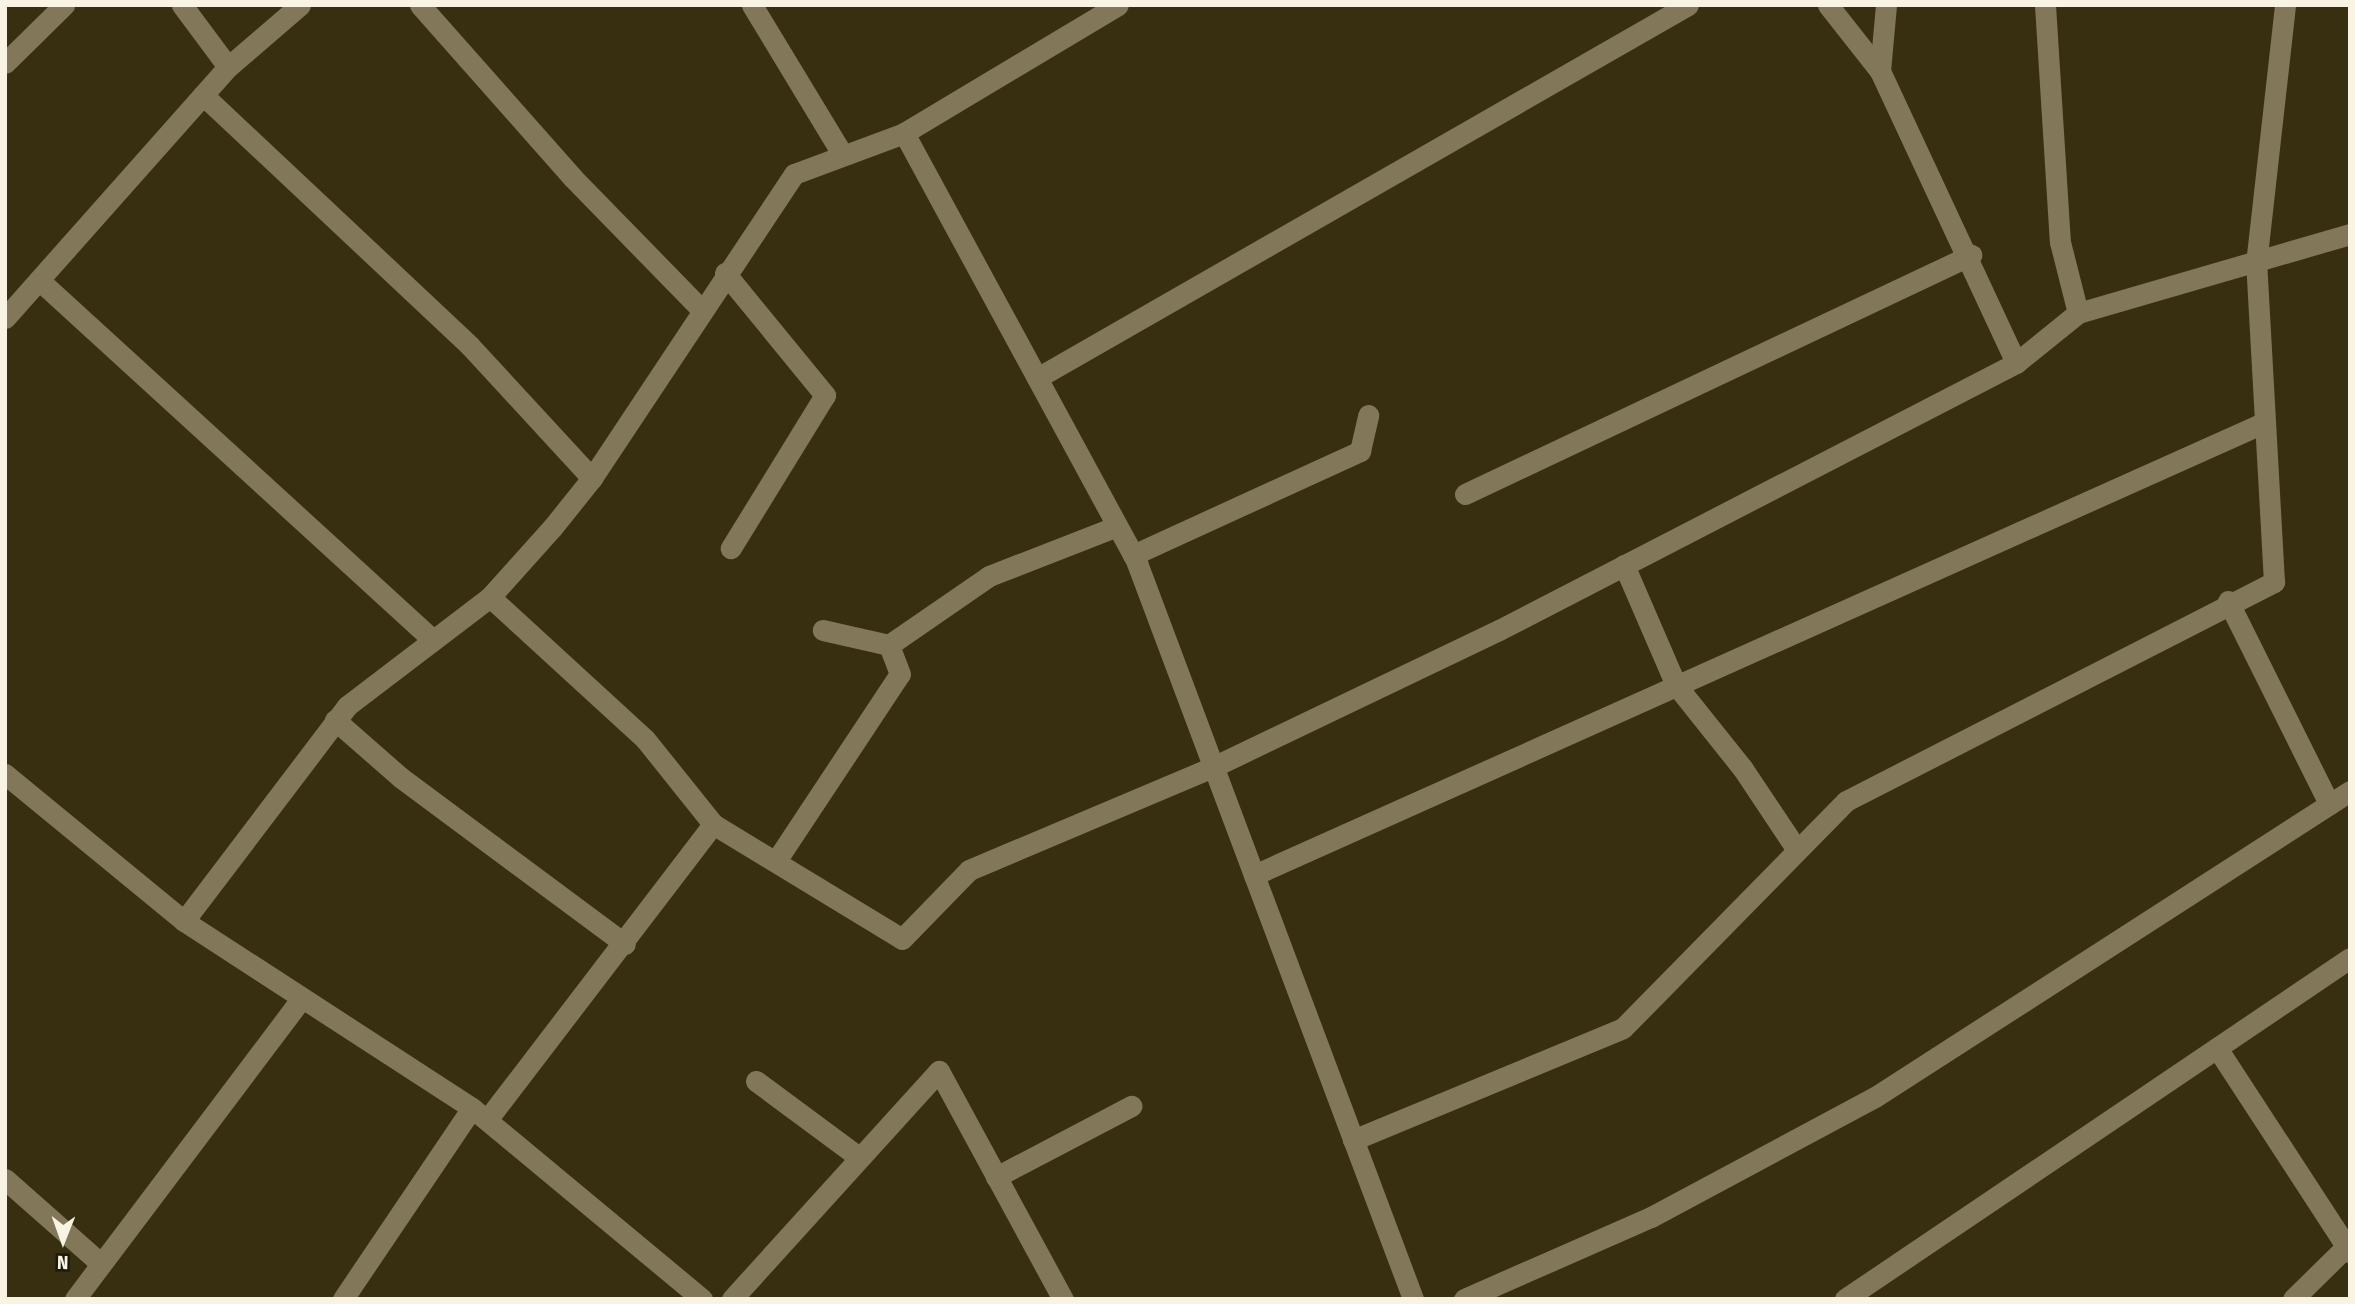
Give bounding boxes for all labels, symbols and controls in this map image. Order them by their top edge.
north arrow [28,1206,98,1276]
text: N [57,1251,69,1274]

